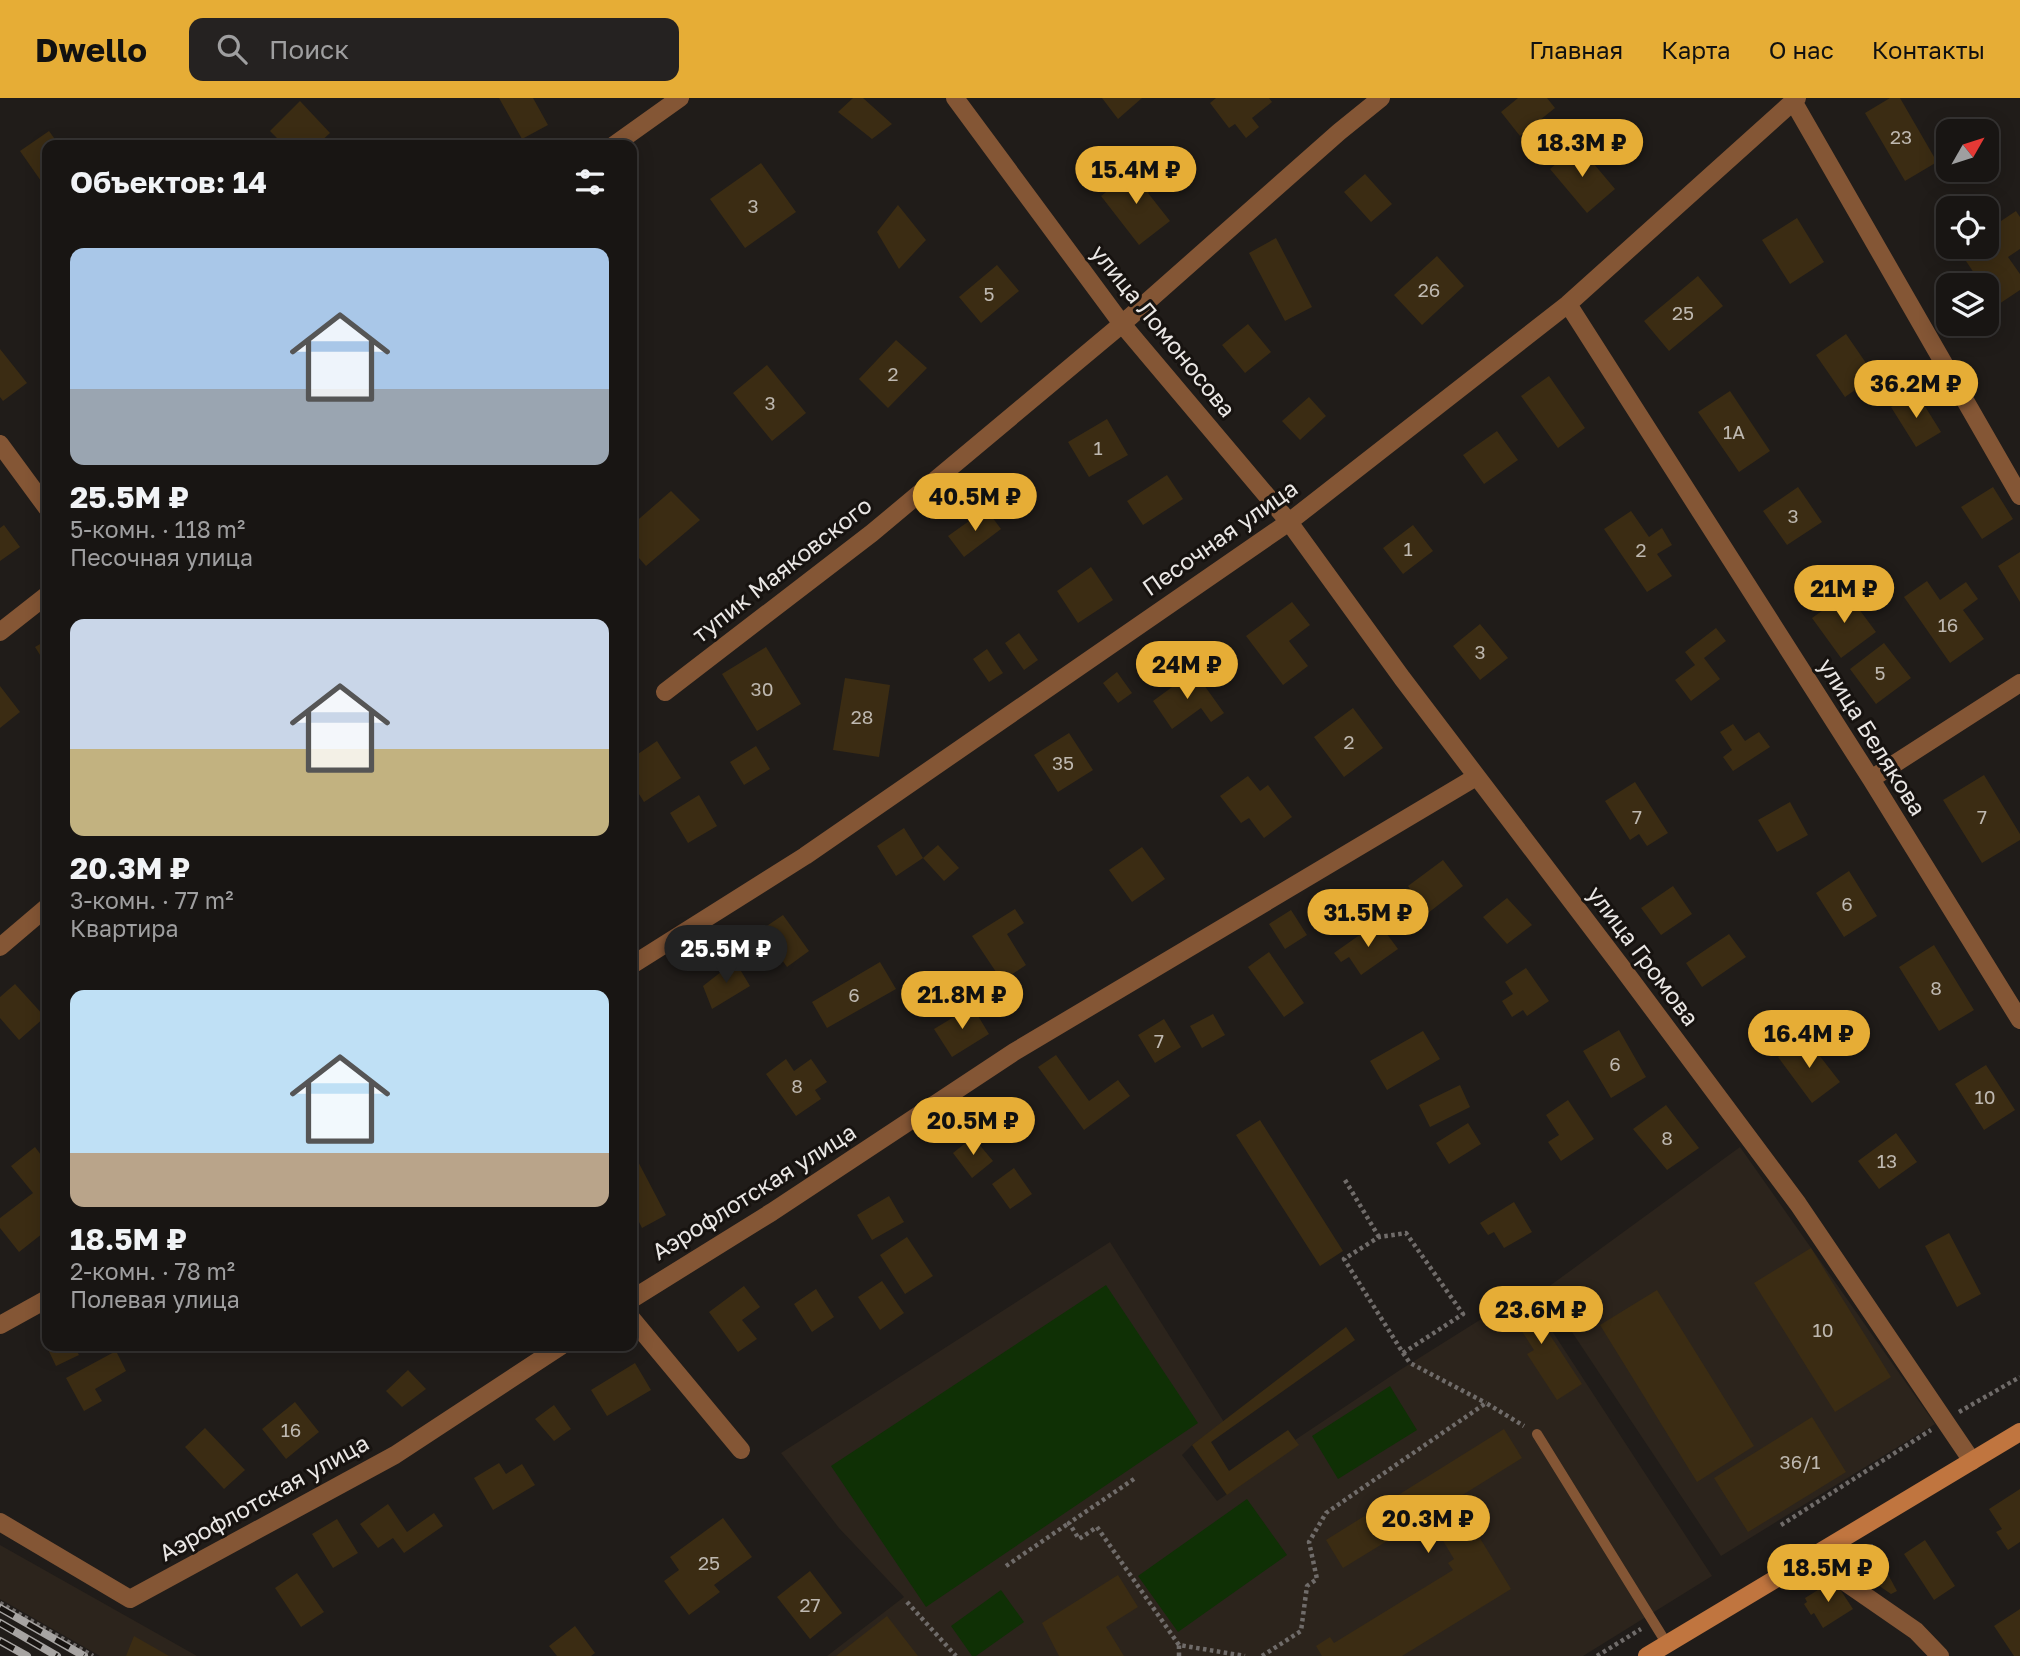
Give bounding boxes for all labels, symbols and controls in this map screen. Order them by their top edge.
search box [189,18,679,81]
text: Dwello [35,30,147,69]
icon: search [213,30,251,68]
text: Поиск [269,34,349,65]
text: Главная [1529,35,1623,64]
text: Карта [1661,35,1731,64]
text: О нас [1769,35,1834,64]
text: Контакты [1872,35,1985,64]
north arrow [1936,119,1998,182]
map controls [1936,119,1999,336]
pin: 18.3M ₽ [1517,120,1647,179]
house number: 23 [1890,125,1912,148]
text: 18.3M ₽ [1537,128,1627,156]
pin: 15.4M ₽ [1071,146,1201,206]
text: 15.4M ₽ [1091,155,1181,183]
icon: filters [571,163,609,201]
text: Объектов: 14 [70,164,267,200]
house number: 3 [747,194,759,217]
button: locate [1936,196,1999,259]
street label: улица Ломоносова [1086,238,1242,422]
button: layers [1936,273,1999,336]
house number: 26 [1418,278,1440,301]
house number: 5 [983,282,995,305]
icon: home [277,294,403,420]
house number: 25 [1672,301,1694,324]
pin: 36.2M ₽ [1851,360,1981,420]
house number: 2 [887,362,899,385]
text: 36.2M ₽ [1870,369,1962,397]
house number: 3 [764,391,776,414]
house number: 1А [1723,420,1745,443]
house number: 1 [1093,436,1103,459]
street label: Песочная улица [1136,473,1302,601]
pin: 40.5M ₽ [910,474,1040,533]
text: 25.5M ₽ [70,479,189,515]
text: 40.5M ₽ [929,482,1021,510]
street label: тупик Маяковского [686,490,877,648]
house number: 3 [1787,504,1799,527]
text: 5-комн. · 118 m² [70,515,245,543]
house number: 1 [1403,537,1413,560]
house number: 2 [1635,538,1647,561]
text: Песочная улица [70,543,253,571]
pin: 21M ₽ [1795,566,1893,625]
text: 21M ₽ [1810,574,1878,602]
house number: 16 [1938,613,1958,636]
house number: 3 [1474,640,1486,663]
pin: 24M ₽ [1138,642,1236,701]
text: 24M ₽ [1152,650,1222,678]
street label: улица Белякова [1813,652,1933,820]
house number: 5 [1874,661,1886,684]
icon: home [277,665,403,791]
house number: 30 [751,677,773,700]
house number: 28 [851,705,873,728]
house number: 2 [1343,730,1355,753]
house number: 35 [1052,751,1074,774]
house number: 7 [1632,805,1642,828]
house number: 7 [1977,805,1987,828]
text: 20.3M ₽ [70,850,190,886]
street label: улица Громова [1582,880,1705,1031]
text: 3-комн. · 77 m² [70,886,233,914]
pin: 31.5M ₽ [1303,890,1433,949]
house number: 6 [1841,892,1853,915]
text: 31.5M ₽ [1323,898,1413,926]
text: Квартира [70,914,178,942]
pin: 25.5M ₽ [661,926,791,985]
text: 25.5M ₽ [680,934,772,962]
pin: 21.8M ₽ [897,972,1027,1031]
house number: 8 [1930,976,1942,999]
text: 21.8M ₽ [917,980,1007,1008]
house number: 6 [848,983,860,1006]
pin: 16.4M ₽ [1744,1010,1874,1070]
text: 16.4M ₽ [1764,1019,1854,1047]
house number: 7 [1154,1029,1164,1052]
icon: home [277,1036,403,1162]
house number: 6 [1609,1052,1621,1075]
house number: 8 [791,1074,803,1097]
house number: 10 [1975,1085,1996,1108]
pin: 20.5M ₽ [908,1098,1038,1157]
text: 20.5M ₽ [927,1106,1019,1134]
street label: Аэрофлотская улица [646,1117,861,1265]
house number: 8 [1661,1126,1673,1149]
house number: 13 [1877,1149,1897,1172]
text: 18.5M ₽ [70,1221,187,1257]
text: 2-комн. · 78 m² [70,1257,235,1285]
text: Полевая улица [70,1285,240,1313]
pin: 23.6M ₽ [1476,1286,1606,1346]
text: 23.6M ₽ [1495,1295,1587,1323]
house number: 10 [1813,1318,1834,1341]
house number: 16 [281,1418,301,1441]
street label: Аэрофлотская улица [154,1428,373,1566]
house number: 36/1 [1780,1450,1820,1473]
pin: 20.3M ₽ [1363,1496,1493,1555]
text: 20.3M ₽ [1382,1504,1474,1532]
pin: 18.5M ₽ [1763,1544,1893,1604]
house number: 25 [698,1551,720,1574]
text: 18.5M ₽ [1783,1553,1873,1581]
house number: 27 [799,1593,821,1616]

